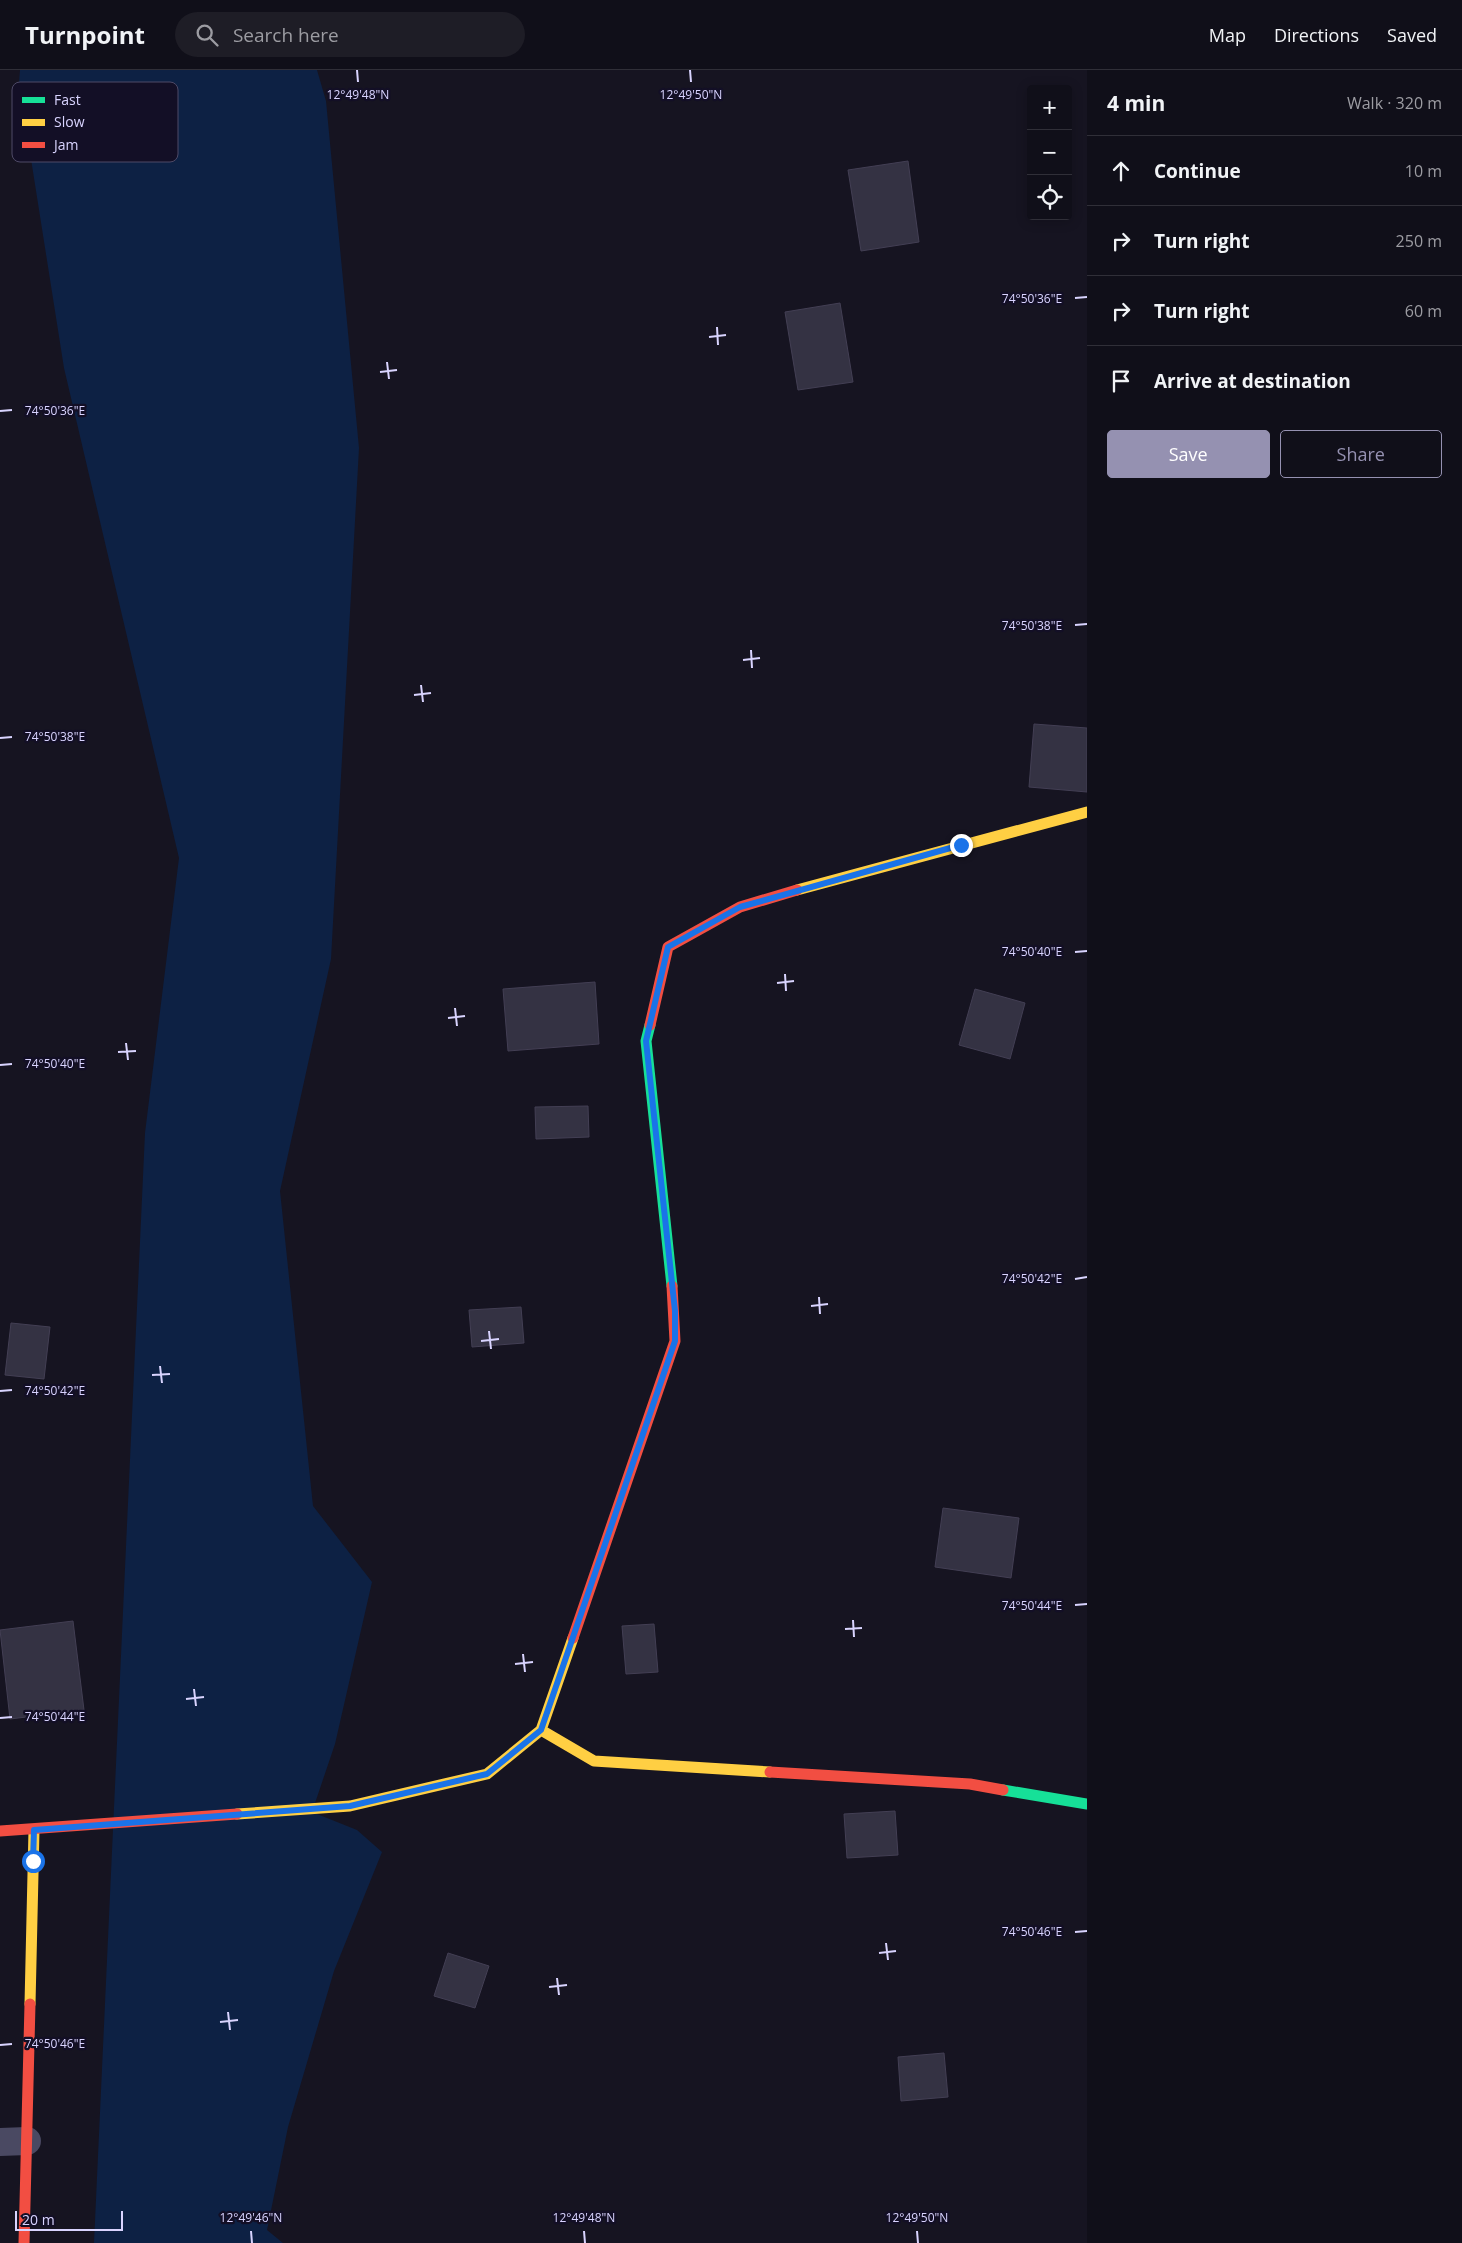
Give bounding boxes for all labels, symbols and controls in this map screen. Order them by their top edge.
search box [175,12,525,57]
text: Turnpoint [25,18,145,51]
icon: search [193,21,221,49]
text: Search here [233,22,339,48]
text: Map [1209,23,1246,47]
text: Directions [1274,23,1359,47]
text: Saved [1387,23,1437,47]
legend [12,82,178,162]
map controls [1027,85,1072,220]
button: + [1027,85,1072,130]
text: 12°49'48"N [327,86,389,103]
text: 12°49'50"N [660,86,722,103]
text: 4 min [1107,89,1165,117]
text: Fast [54,90,81,109]
text: Walk · 320 m [1347,92,1442,114]
text: Slow [54,112,85,131]
button: − [1027,130,1072,175]
text: Jam [52,135,79,154]
icon: ahead [1107,157,1135,185]
text: Continue [1154,158,1241,184]
text: 10 m [1405,160,1442,182]
button: locate [1027,175,1072,220]
icon: right [1107,227,1135,255]
text: Turn right [1154,228,1249,254]
text: 250 m [1396,230,1442,252]
text: 74°50'36"E [1002,290,1062,307]
icon: right [1107,297,1135,325]
text: Turn right [1154,298,1249,324]
text: 60 m [1405,300,1442,322]
icon: arrive [1107,367,1135,395]
text: Arrive at destination [1154,368,1351,394]
text: 74°50'36"E [25,402,85,419]
button: Save [1107,430,1270,478]
button: Share [1280,430,1442,478]
text: 74°50'38"E [1002,617,1062,634]
text: 74°50'38"E [25,728,85,745]
route end [950,834,973,857]
text: 74°50'40"E [1002,943,1062,960]
text: 74°50'40"E [25,1055,85,1072]
text: 74°50'42"E [1002,1270,1062,1287]
text: 74°50'42"E [25,1382,85,1399]
text: 74°50'44"E [1002,1597,1062,1614]
text: 74°50'44"E [25,1708,85,1725]
route start [22,1850,45,1873]
text: 74°50'46"E [1002,1923,1062,1940]
text: 74°50'46"E [25,2035,85,2052]
scale bar [15,2208,122,2231]
text: 12°49'46"N [220,2209,282,2226]
text: 12°49'48"N [553,2209,615,2226]
text: 12°49'50"N [886,2209,948,2226]
text: 20 m [22,2210,55,2229]

